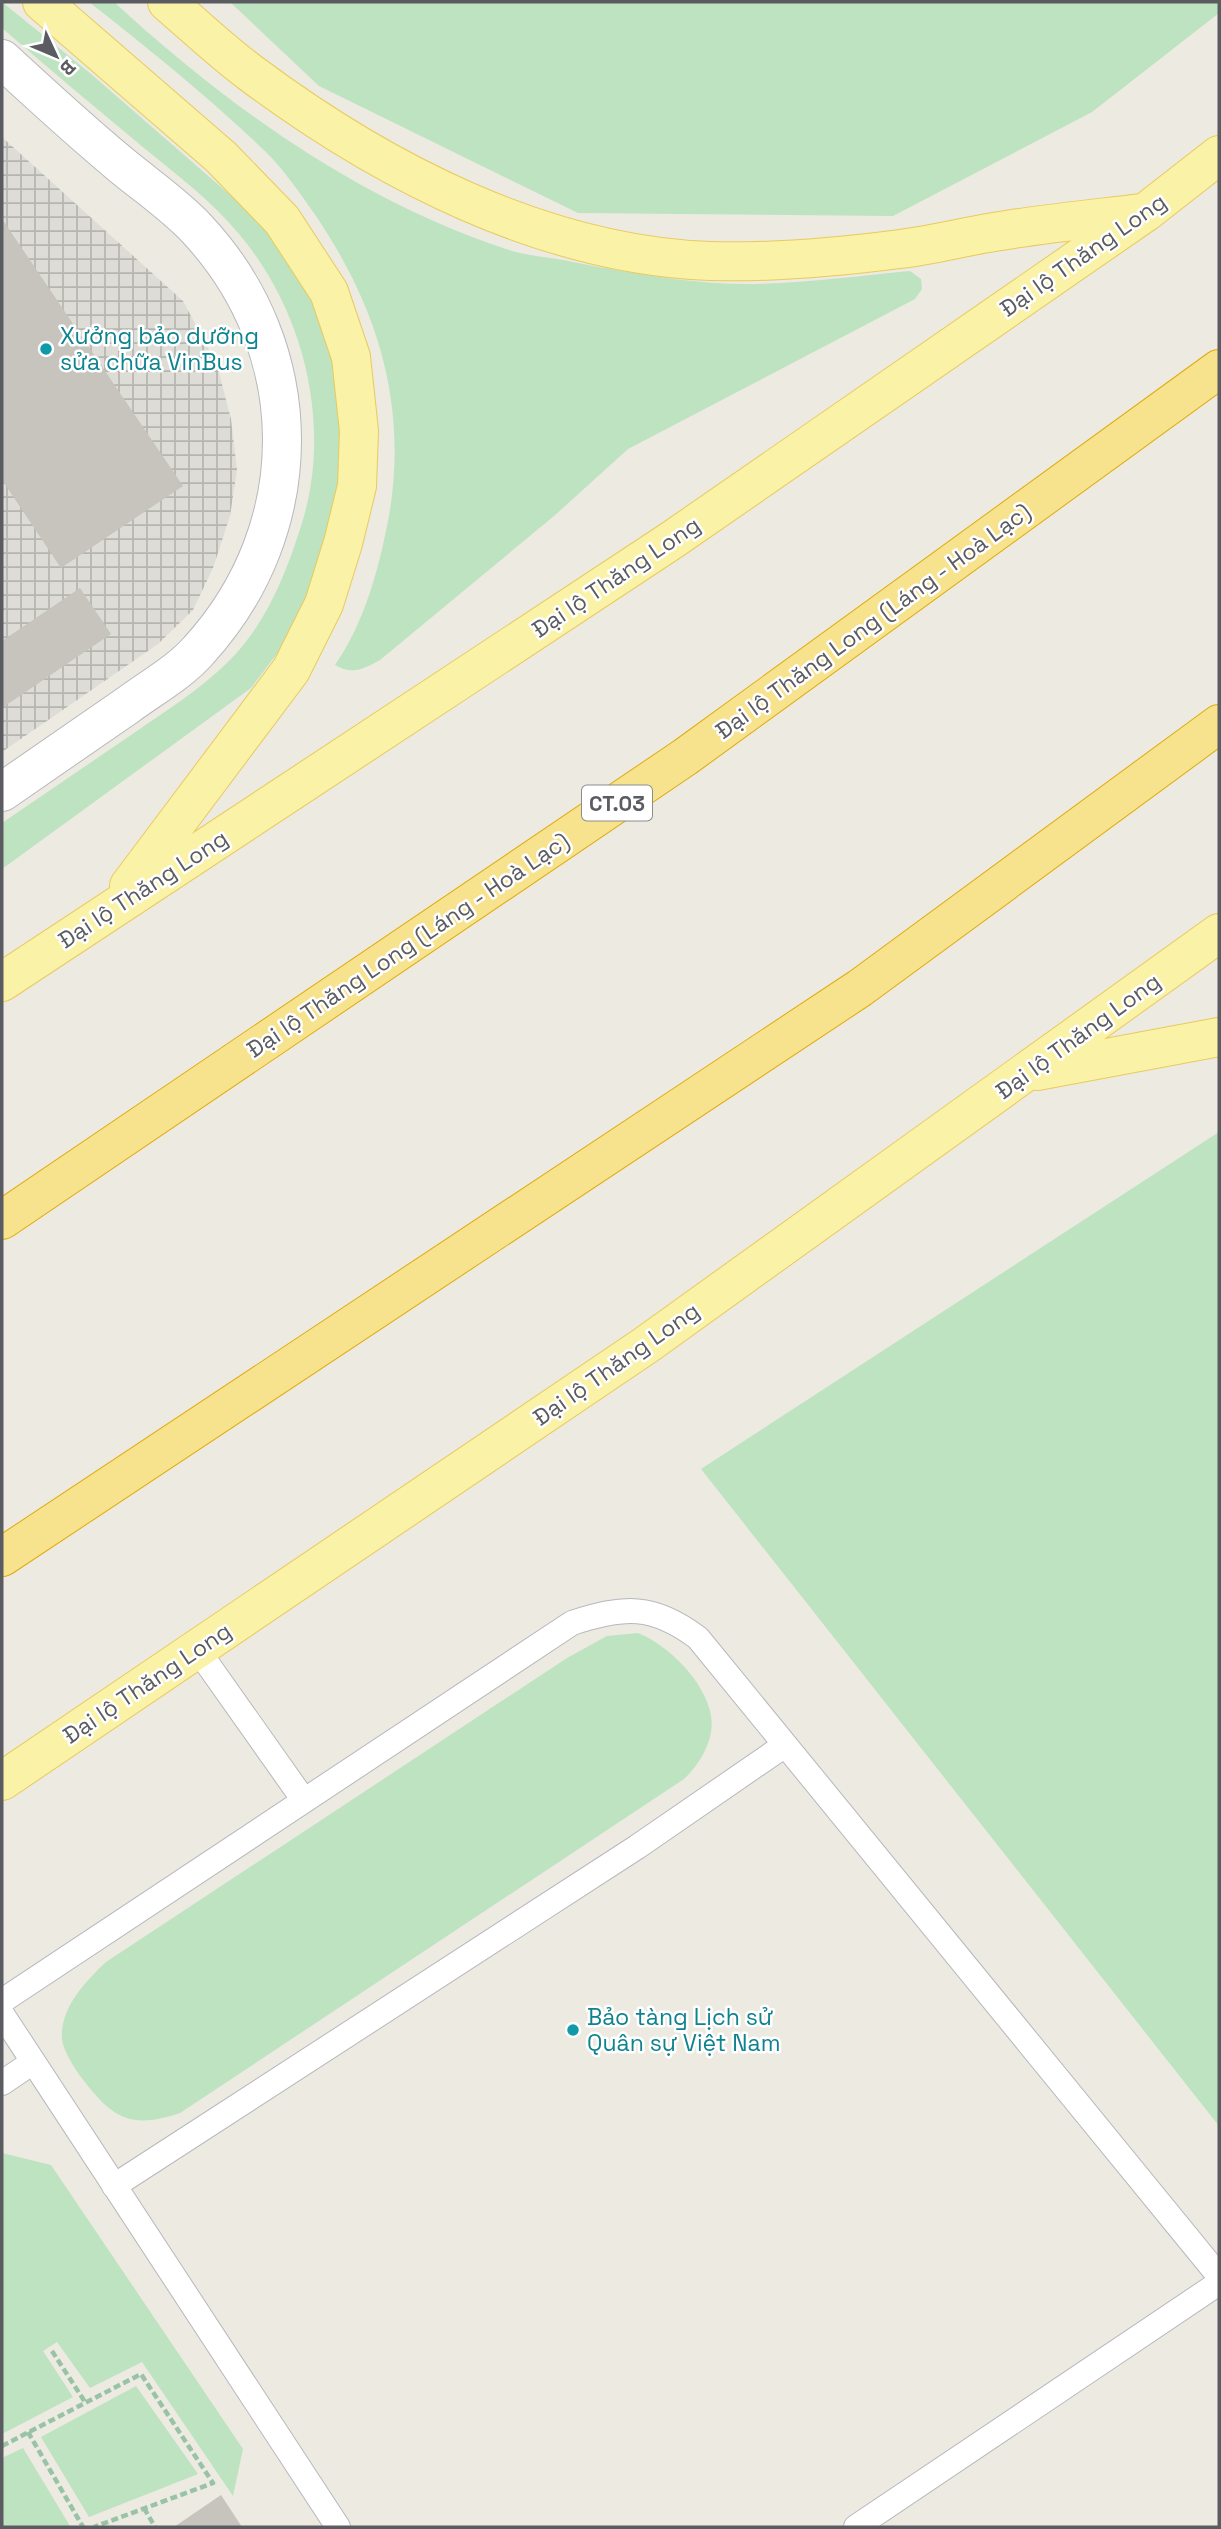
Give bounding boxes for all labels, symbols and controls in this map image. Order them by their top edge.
north arrow [21,21,91,91]
text: B [54,54,81,81]
street label: Đại lộ Thăng Long [994,186,1172,324]
place label: Xưởng bảo dưỡng sửa chữa VinBus [60,321,259,377]
marker: Xưởng bảo dưỡng sửa chữa VinBus [38,341,54,357]
street label: Đại lộ Thăng Long (Láng - Hoà Lạc) [709,496,1037,746]
street label: Đại lộ Thăng Long [526,510,706,644]
road number: CT.03 [582,786,652,820]
street label: Đại lộ Thăng Long [52,823,234,955]
street label: Đại lộ Thăng Long (Láng - Hoà Lạc) [241,826,575,1064]
street label: Đại lộ Thăng Long [990,966,1166,1106]
street label: Đại lộ Thăng Long [527,1295,705,1433]
street label: Đại lộ Thăng Long [57,1616,237,1750]
place label: Bảo tàng Lịch sử Quân sự Việt Nam [587,2002,780,2058]
marker: Bảo tàng Lịch sử Quân sự Việt Nam [565,2022,581,2038]

